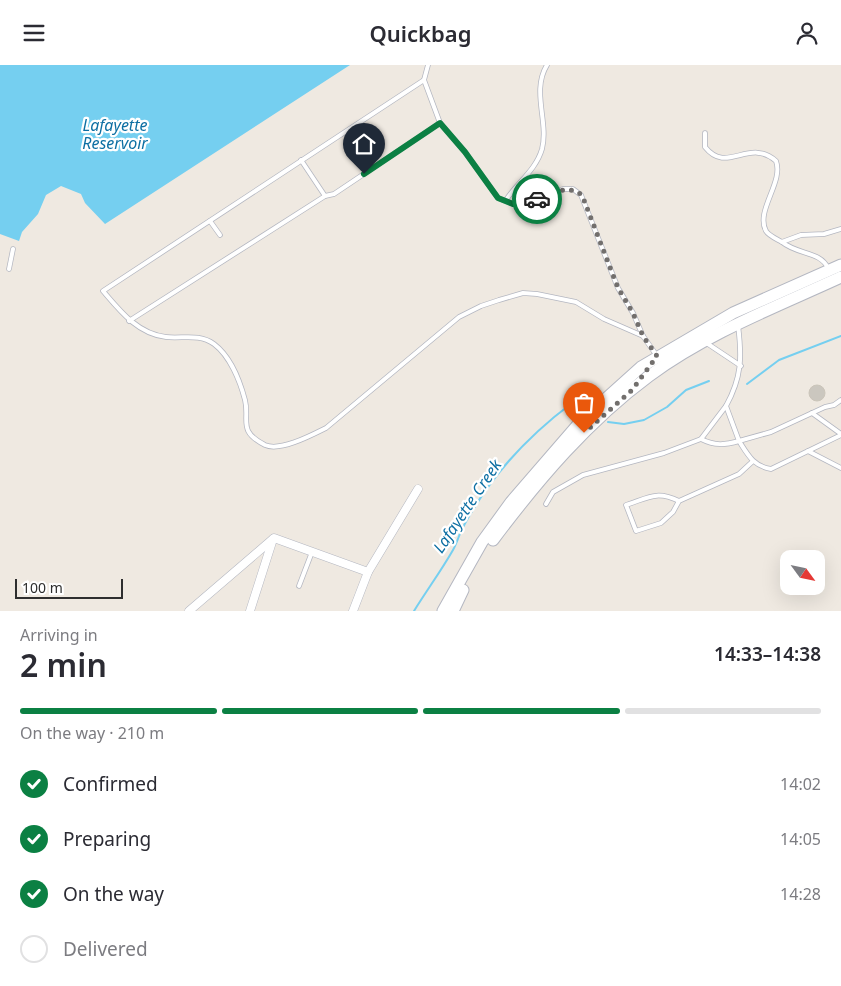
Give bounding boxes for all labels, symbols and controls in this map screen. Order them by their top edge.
text: Quickbag [370,18,471,48]
icon: menu [20,19,48,47]
icon: person [793,19,821,47]
water label: Lafayette Reservoir [82,114,148,154]
pin [343,123,385,174]
icon: home [350,130,378,158]
courier [512,174,562,224]
icon: car [523,185,551,213]
pin [563,382,605,433]
icon: bag [570,389,598,417]
water label: Lafayette Creek [428,454,507,557]
north arrow [780,550,825,595]
map controls [780,550,825,595]
scale bar [15,576,122,599]
text: 100 m [22,578,63,597]
text: Arriving in [20,624,98,646]
text: 14:33–14:38 [714,641,821,667]
text: 2 min [20,643,107,686]
text: On the way · 210 m [20,722,164,744]
icon: check [20,770,48,798]
text: Confirmed [63,771,158,797]
text: 14:02 [780,773,821,795]
icon: check [20,825,48,853]
text: Preparing [63,826,151,852]
text: 14:05 [780,828,821,850]
icon: check [20,880,48,908]
text: On the way [63,881,164,907]
text: 14:28 [780,883,821,905]
text: Delivered [63,936,148,962]

